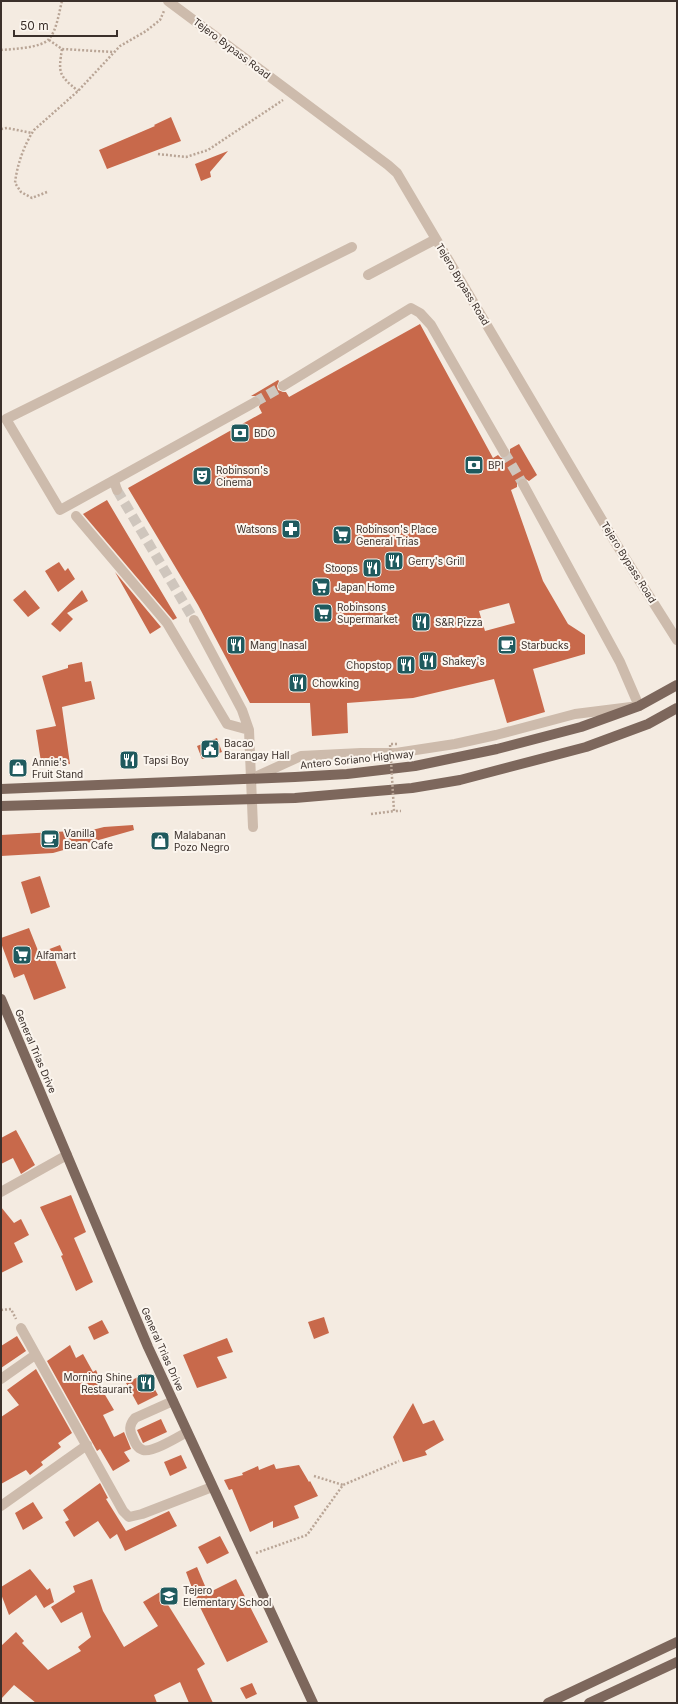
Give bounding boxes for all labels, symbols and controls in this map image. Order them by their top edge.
scale bar [14,12,117,38]
street label: Tejero Bypass Road [191,15,273,81]
text: 50 m [20,18,49,33]
street label: Tejero Bypass Road [434,241,492,327]
bank icon: BDO [229,422,251,444]
place label: BDO [254,427,276,439]
bank icon: BPI [463,454,485,476]
place label: BPI [488,459,504,471]
place label: Robinson's Cinema [216,464,268,488]
theatre icon: Robinson's Cinema [191,465,213,487]
pharmacy icon: Watsons [280,518,302,540]
street label: Tejero Bypass Road [599,519,659,605]
place label: Watsons [236,523,277,535]
place label: Robinson's Place General Trias [356,523,437,547]
supermarket icon: Robinson's Place General Trias [331,524,353,546]
restaurant icon: Gerry's Grill [383,550,405,572]
place label: Gerry's Grill [408,555,465,567]
restaurant icon: Stoops [361,557,383,579]
place label: Stoops [325,562,358,574]
supermarket icon: Japan Home [310,576,332,598]
place label: Japan Home [335,581,395,593]
place label: Robinsons Supermarket [337,601,399,625]
supermarket icon: Robinsons Supermarket [312,602,334,624]
restaurant icon: S&R Pizza [410,611,432,633]
place label: S&R Pizza [435,616,483,628]
restaurant icon: Mang Inasal [225,634,247,656]
cafe icon: Starbucks [496,634,518,656]
place label: Mang Inasal [250,639,307,651]
place label: Starbucks [521,639,569,651]
restaurant icon: Shakey's [417,650,439,672]
restaurant icon: Chopstop [395,654,417,676]
place label: Shakey's [442,655,485,667]
place label: Chopstop [346,659,392,671]
restaurant icon: Chowking [287,672,309,694]
place label: Chowking [312,677,359,689]
place label: Bacao Barangay Hall [224,737,289,761]
public building icon: Bacao Barangay Hall [199,738,221,760]
street label: Antero Soriano Highway [299,747,415,771]
restaurant icon: Tapsi Boy [118,749,140,771]
place label: Tapsi Boy [143,754,189,766]
place label: Annie's Fruit Stand [32,756,83,780]
shop icon: Annie's Fruit Stand [7,757,29,779]
place label: Vanilla Bean Cafe [64,827,113,851]
cafe icon: Vanilla Bean Cafe [39,828,61,850]
place label: Malabanan Pozo Negro [174,829,229,853]
shop icon: Malabanan Pozo Negro [149,830,171,852]
supermarket icon: Alfamart [11,944,33,966]
place label: Alfamart [36,949,77,961]
street label: General Trias Drive [13,1007,59,1095]
street label: General Trias Drive [139,1305,187,1393]
place label: Morning Shine Restaurant [63,1371,133,1395]
restaurant icon: Morning Shine Restaurant [135,1372,157,1394]
place label: Tejero Elementary School [183,1584,272,1608]
school or university icon: Tejero Elementary School [158,1585,180,1607]

